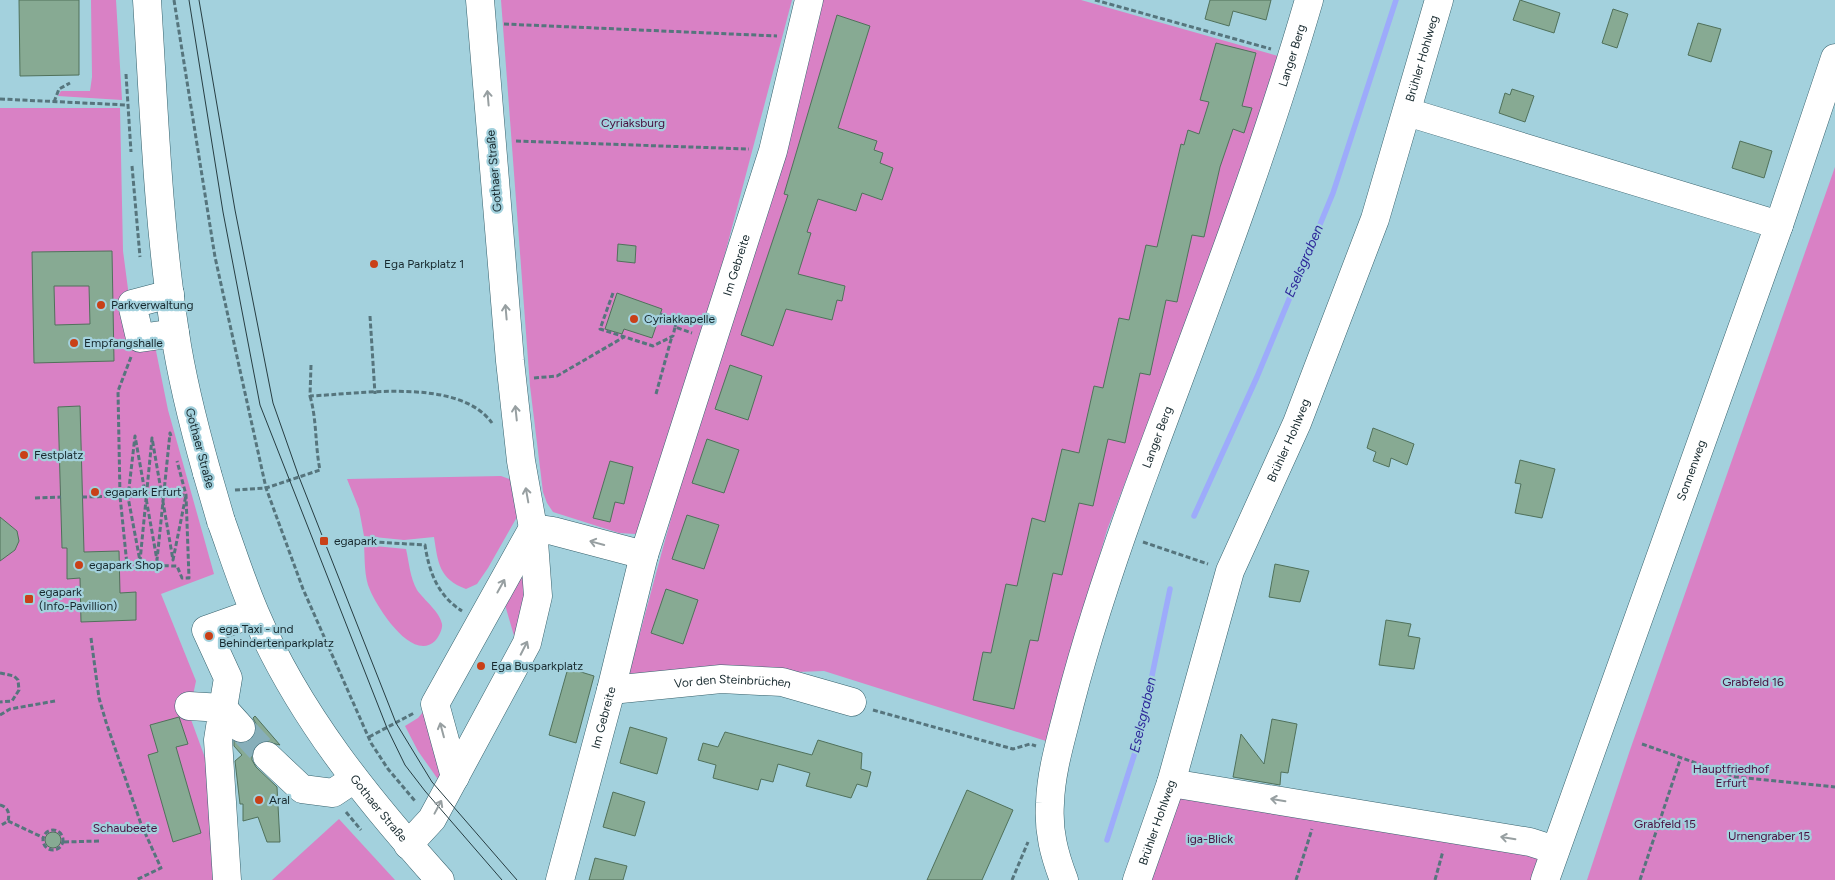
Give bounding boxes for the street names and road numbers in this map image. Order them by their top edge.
street label: Brühler Hohlweg [1403,14,1441,103]
street label: Langer Berg [1276,22,1308,88]
street label: Gothaer Straße [483,129,505,213]
street label: Im Gebreite [720,232,753,298]
street label: Brühler Hohlweg [1264,397,1313,484]
street label: Langer Berg [1139,404,1175,470]
street label: Gothaer Straße [183,406,218,490]
street label: Sonnenweg [1674,438,1709,503]
street label: Vor den Steinbrüchen [673,672,793,691]
street label: Im Gebreite [589,685,619,750]
street label: Gothaer Straße [347,772,410,845]
street label: Brühler Hohlweg [1136,778,1179,867]

